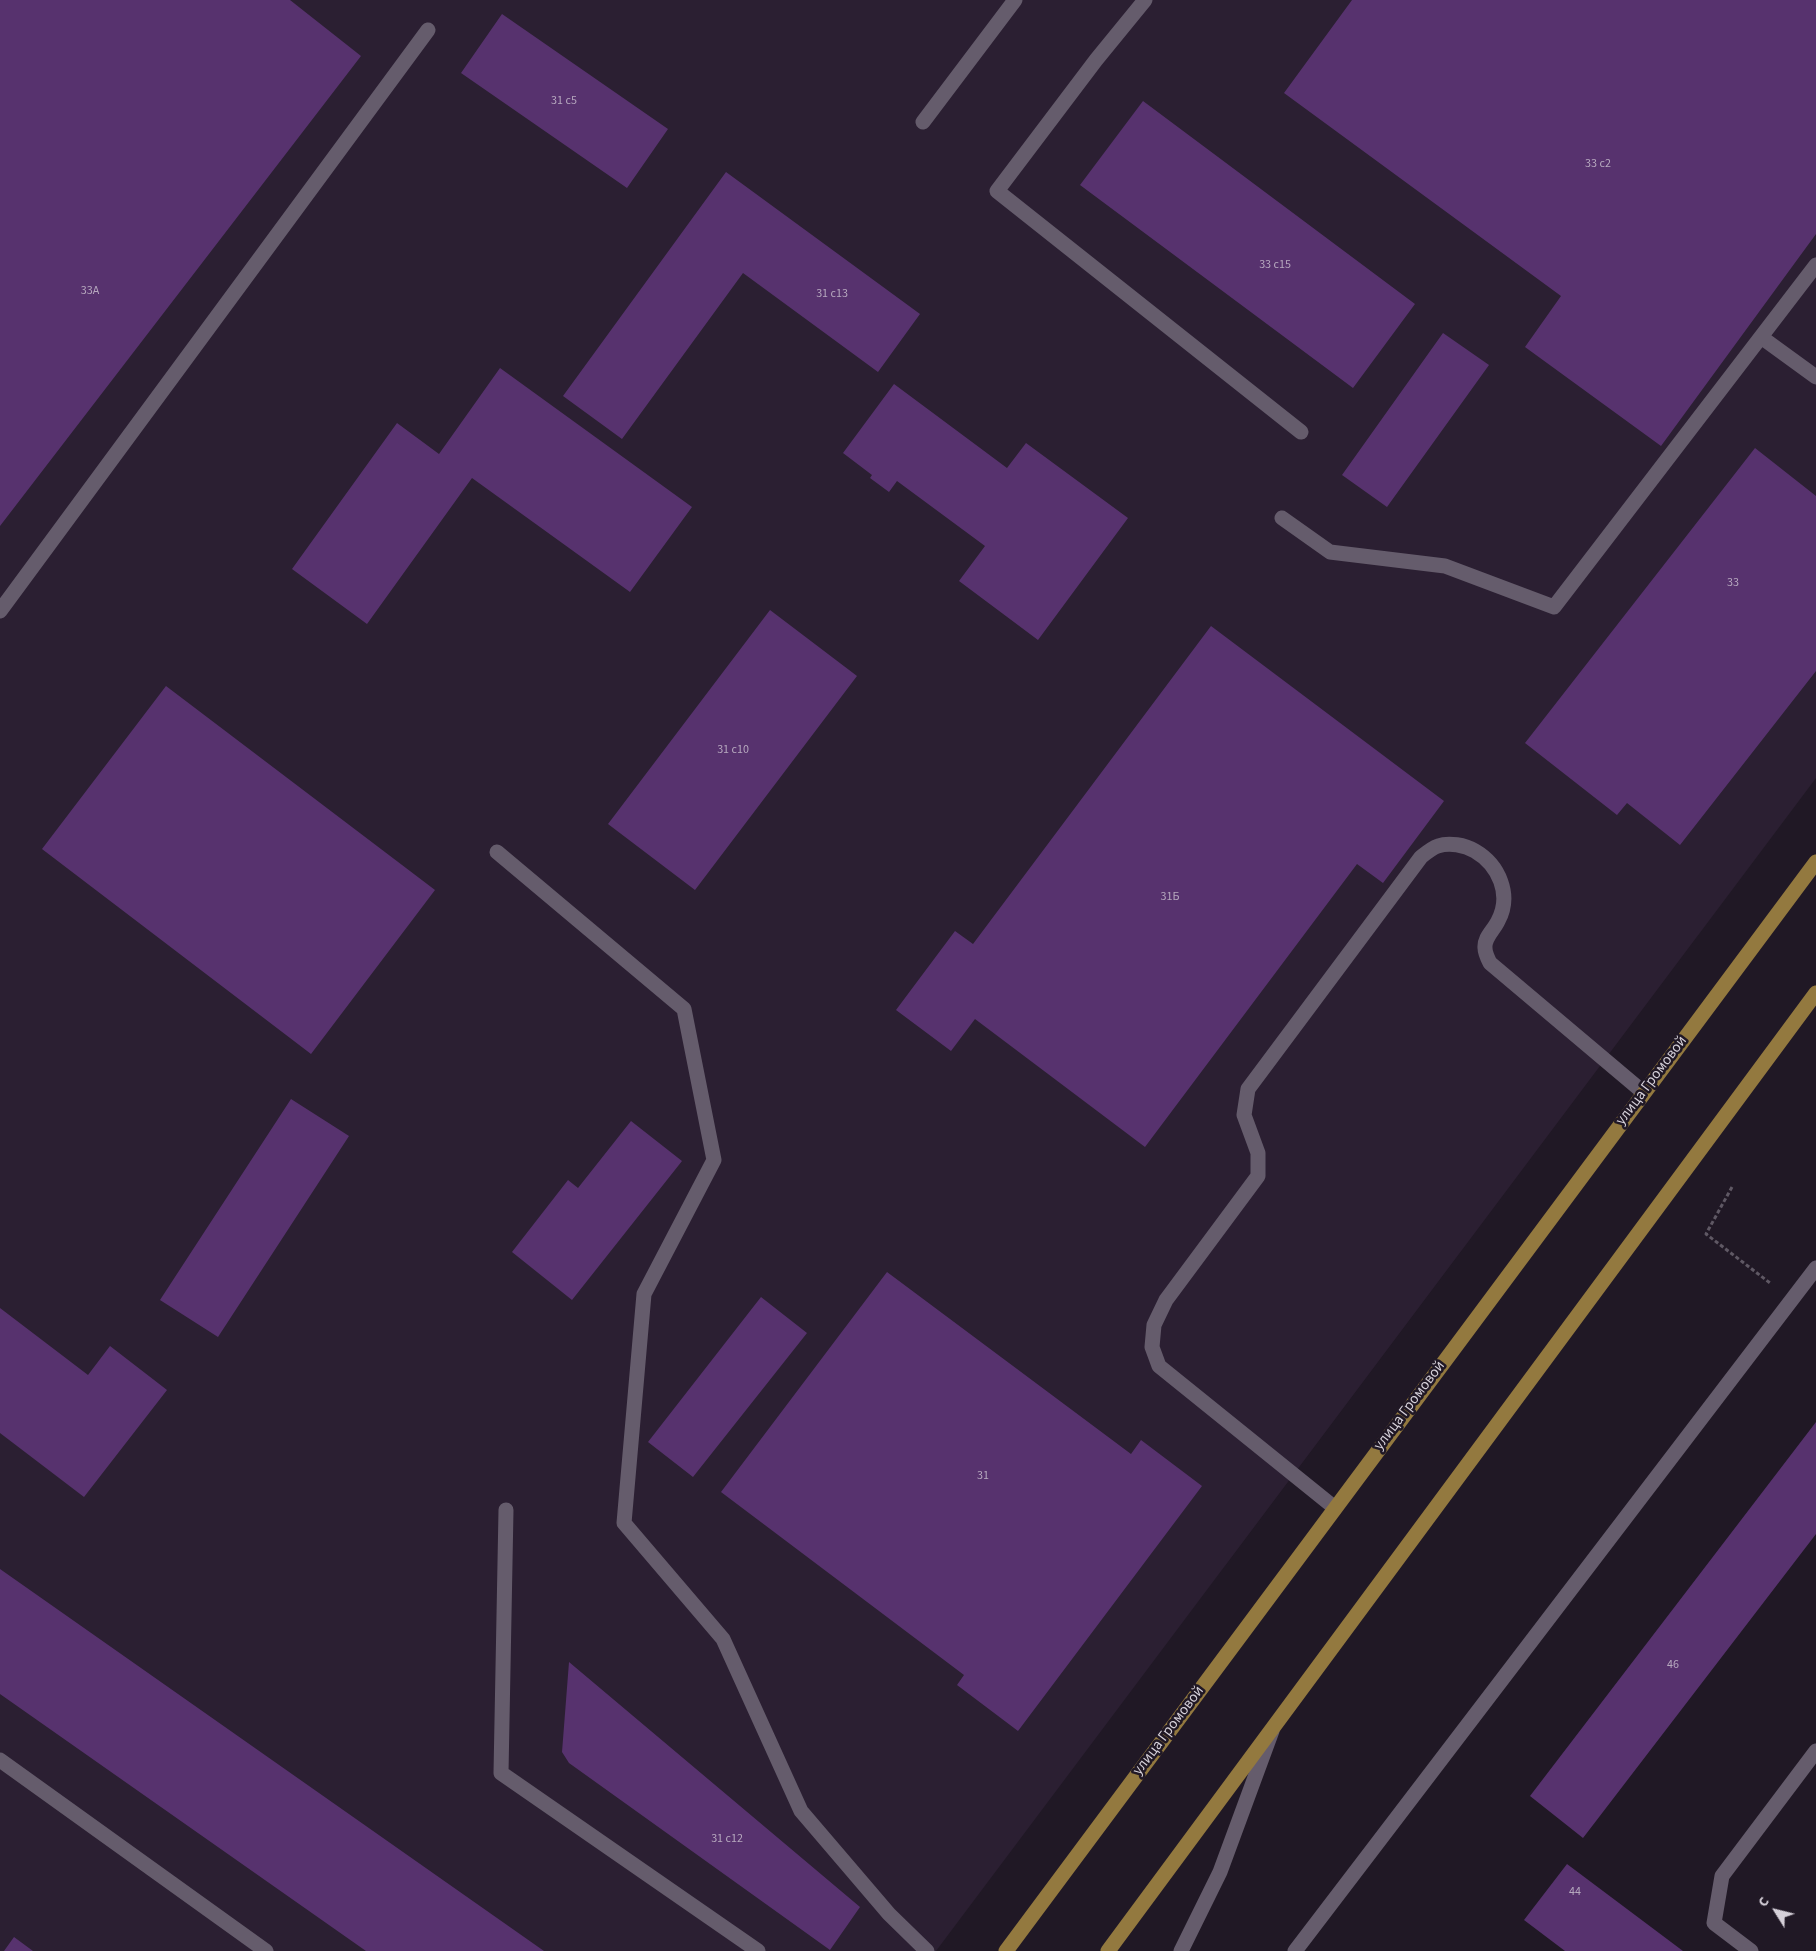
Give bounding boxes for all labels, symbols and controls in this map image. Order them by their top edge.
house number: 31 с5 [551,94,577,108]
house number: 33 с2 [1585,157,1611,171]
house number: 33 с15 [1259,258,1291,272]
house number: 33А [81,284,99,298]
house number: 31 с13 [816,287,848,301]
house number: 33 [1727,576,1739,590]
house number: 31 с10 [717,743,749,757]
house number: 31Б [1161,890,1179,904]
street label: улица Громовой [1613,1033,1691,1129]
street label: улица Громовой [1371,1358,1449,1454]
house number: 31 [977,1469,989,1483]
house number: 46 [1667,1658,1679,1672]
street label: улица Громовой [1130,1683,1208,1779]
house number: 31 с12 [711,1832,743,1846]
house number: 44 [1569,1885,1581,1899]
north arrow [1751,1886,1801,1936]
text: С [1753,1893,1774,1911]

